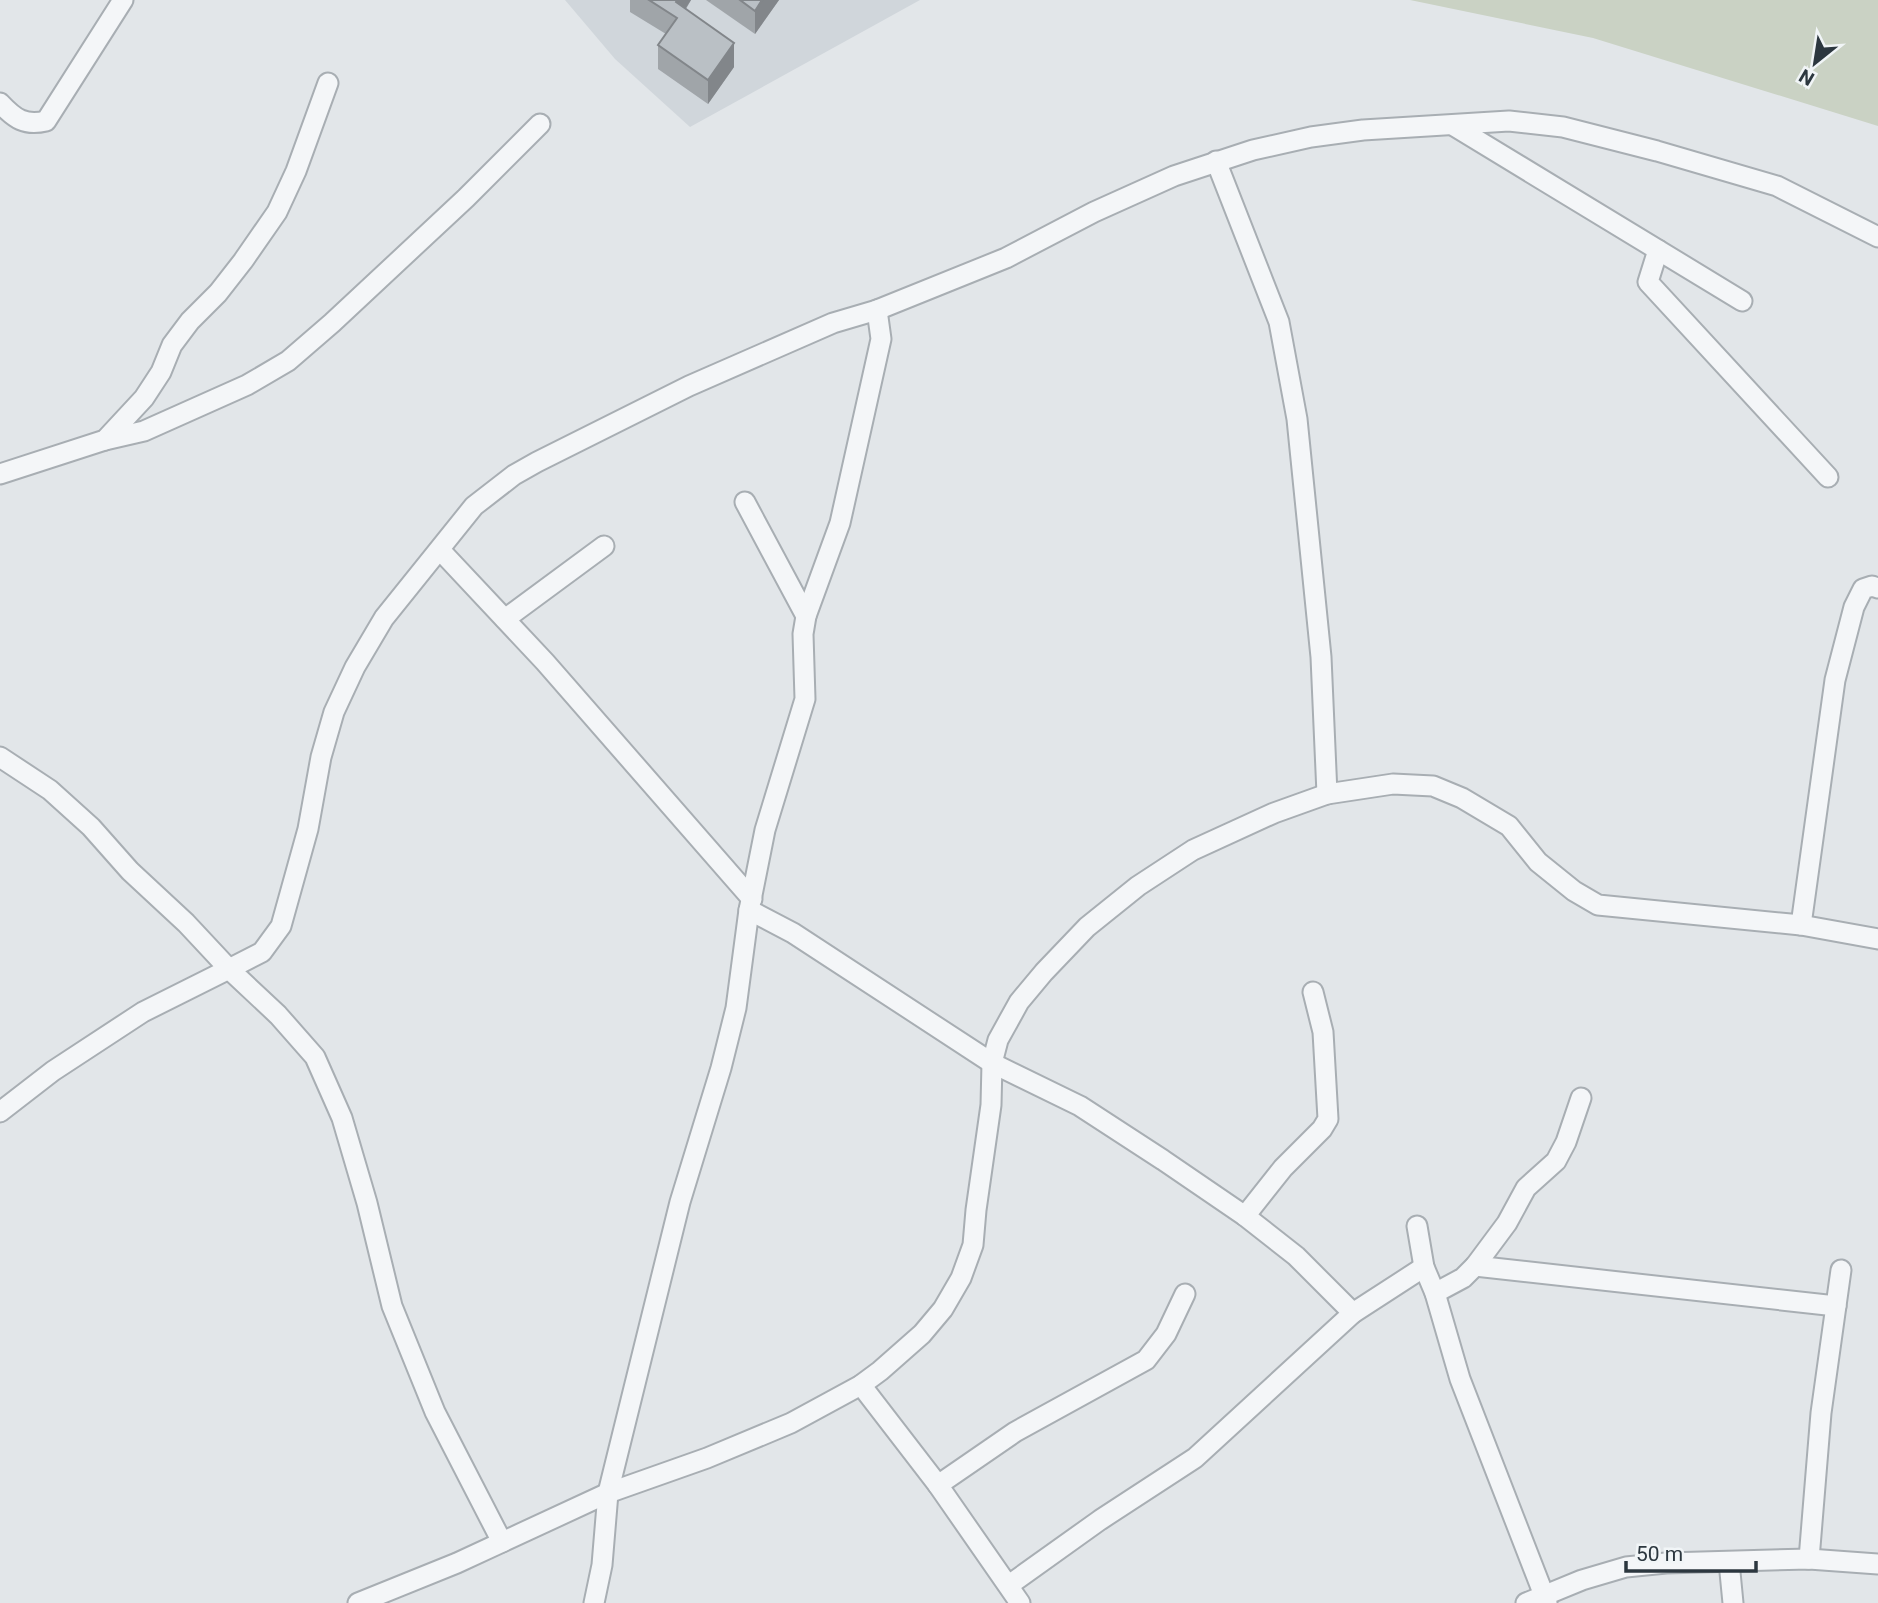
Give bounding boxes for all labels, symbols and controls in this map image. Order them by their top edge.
north arrow [1780,28,1850,98]
text: N [1795,64,1818,91]
scale bar [1626,1530,1756,1574]
text: 50 m [1636,1542,1683,1566]

